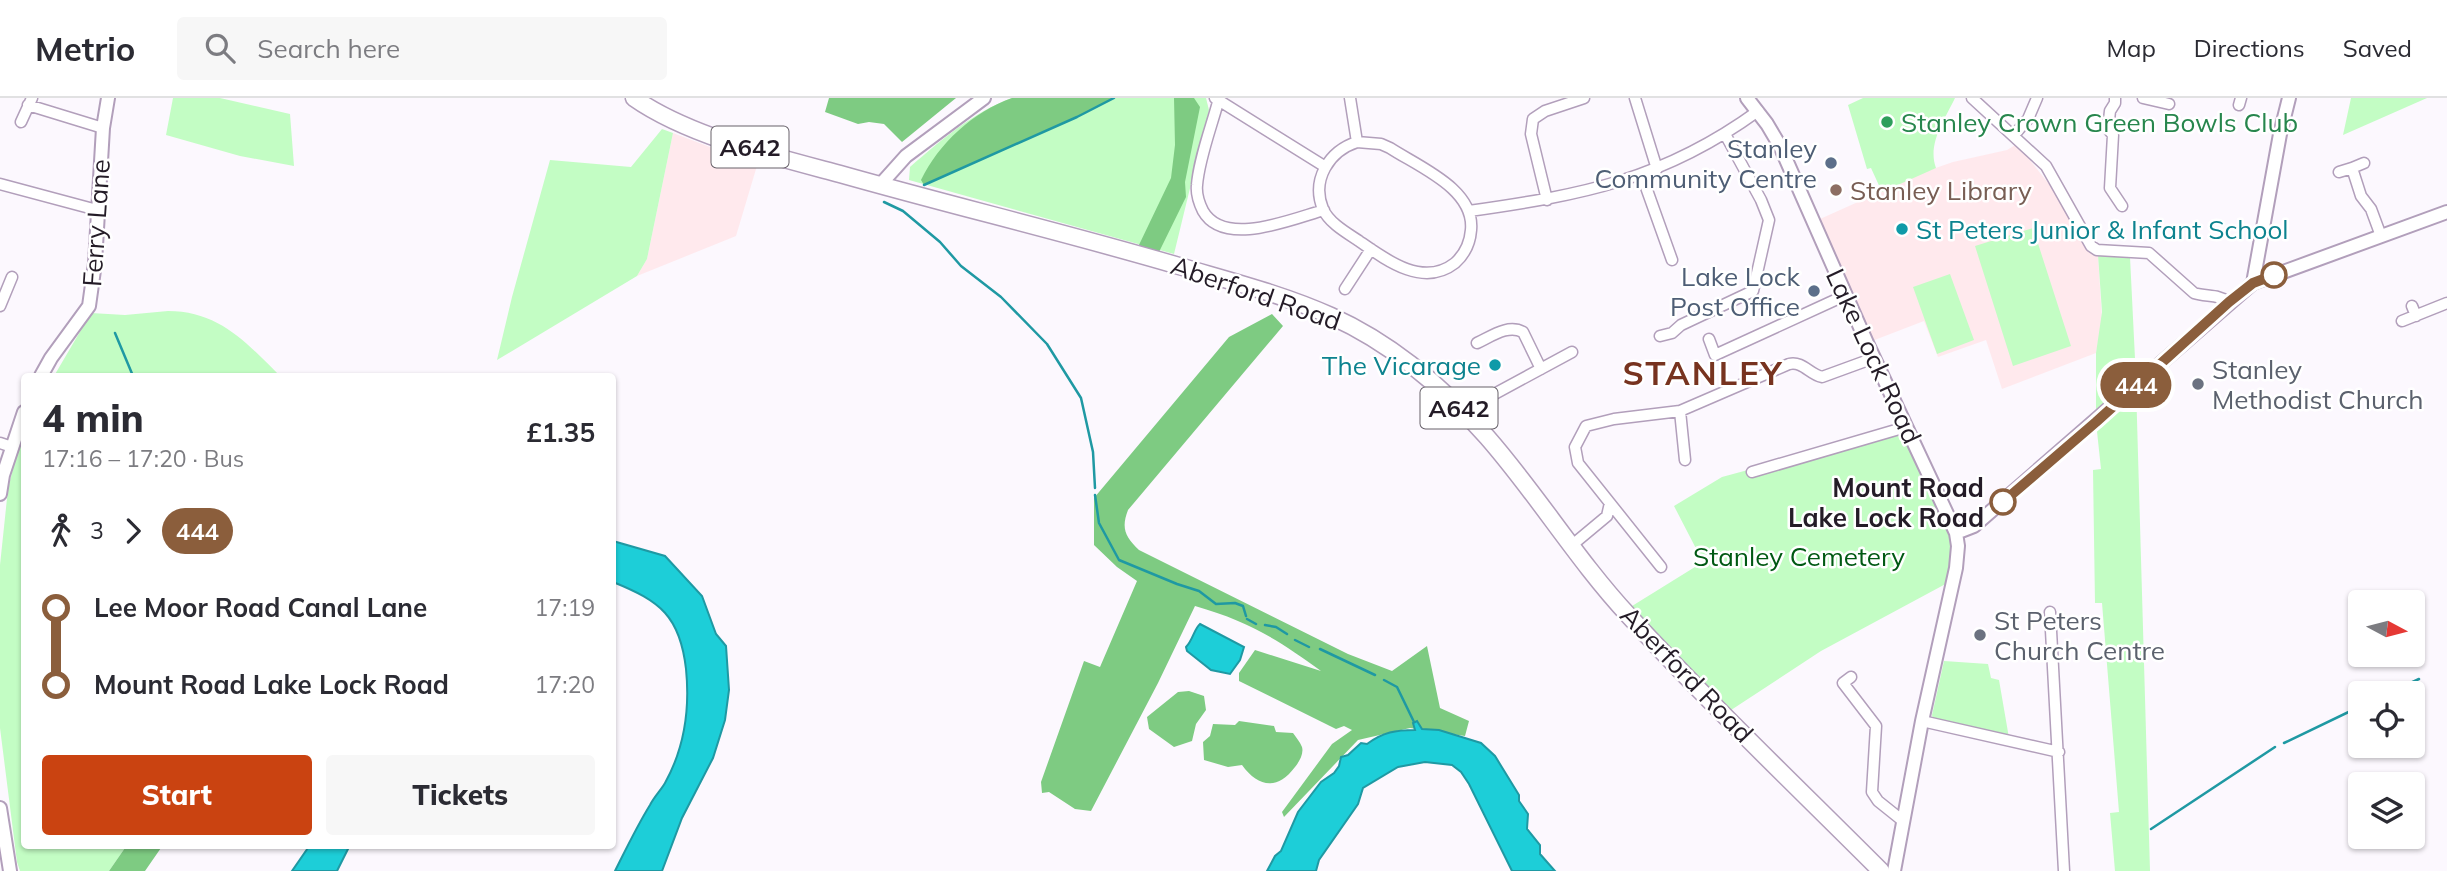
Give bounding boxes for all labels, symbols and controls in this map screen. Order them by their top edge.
search box [177,17,667,80]
text: Metrio [35,28,135,69]
icon: search [201,29,239,67]
text: Search here [257,32,400,65]
text: Map [2106,33,2156,63]
text: Directions [2194,33,2305,63]
text: Saved [2343,33,2412,63]
place label: Stanley Crown Green Bowls Club [1901,106,2298,139]
marker: Stanley Crown Green Bowls Club [1879,114,1895,130]
road number: A642 [712,126,788,168]
place label: Stanley Community Centre [1595,132,1817,195]
marker: Stanley Community Centre [1823,155,1839,171]
street label: Ferry Lane [75,158,117,288]
place label: Stanley Library [1850,174,2032,207]
marker: Stanley Library [1828,182,1844,198]
place label: St Peters Junior & Infant School [1916,213,2288,246]
marker: St Peters Junior & Infant School [1894,221,1910,237]
street label: Aberford Road [1167,248,1345,338]
place label: Lake Lock Post Office [1670,260,1801,323]
unlabelled marker [2261,262,2287,288]
street label: Lake Lock Road [1819,263,1929,449]
marker: Lake Lock Post Office [1806,283,1822,299]
place label: The Vicarage [1322,349,1481,382]
district label: STANLEY [1622,352,1784,393]
place label: Stanley Methodist Church [2212,353,2423,416]
marker: The Vicarage [1487,357,1503,373]
line badge: 444 [2096,362,2176,408]
text: 444 [2114,370,2158,400]
marker: Stanley Methodist Church [2190,376,2206,392]
road number: A642 [1420,388,1498,428]
text: 4 min [42,394,144,442]
text: £1.35 [526,416,595,449]
text: 17:16 – 17:20 · Bus [42,444,244,473]
place label: Mount Road Lake Lock Road [1788,471,1984,534]
marker: Mount Road Lake Lock Road [1990,489,2016,515]
icon: walk [42,512,80,550]
icon: forward [114,512,152,550]
text: 3 [90,516,104,545]
text: 444 [176,516,219,546]
park label: Stanley Cemetery [1693,540,1905,573]
north arrow [2348,590,2426,667]
map controls [2348,590,2425,849]
text: Lee Moor Road Canal Lane [94,591,427,624]
text: 17:19 [535,593,595,622]
street label: Aberford Road [1613,599,1761,749]
place label: St Peters Church Centre [1994,604,2165,667]
marker: St Peters Church Centre [1972,627,1988,643]
text: Mount Road Lake Lock Road [94,668,449,701]
text: 17:20 [535,670,595,699]
button: locate [2348,681,2425,758]
button: Start [42,755,312,835]
button: Tickets [326,755,595,835]
button: layers [2348,772,2425,849]

